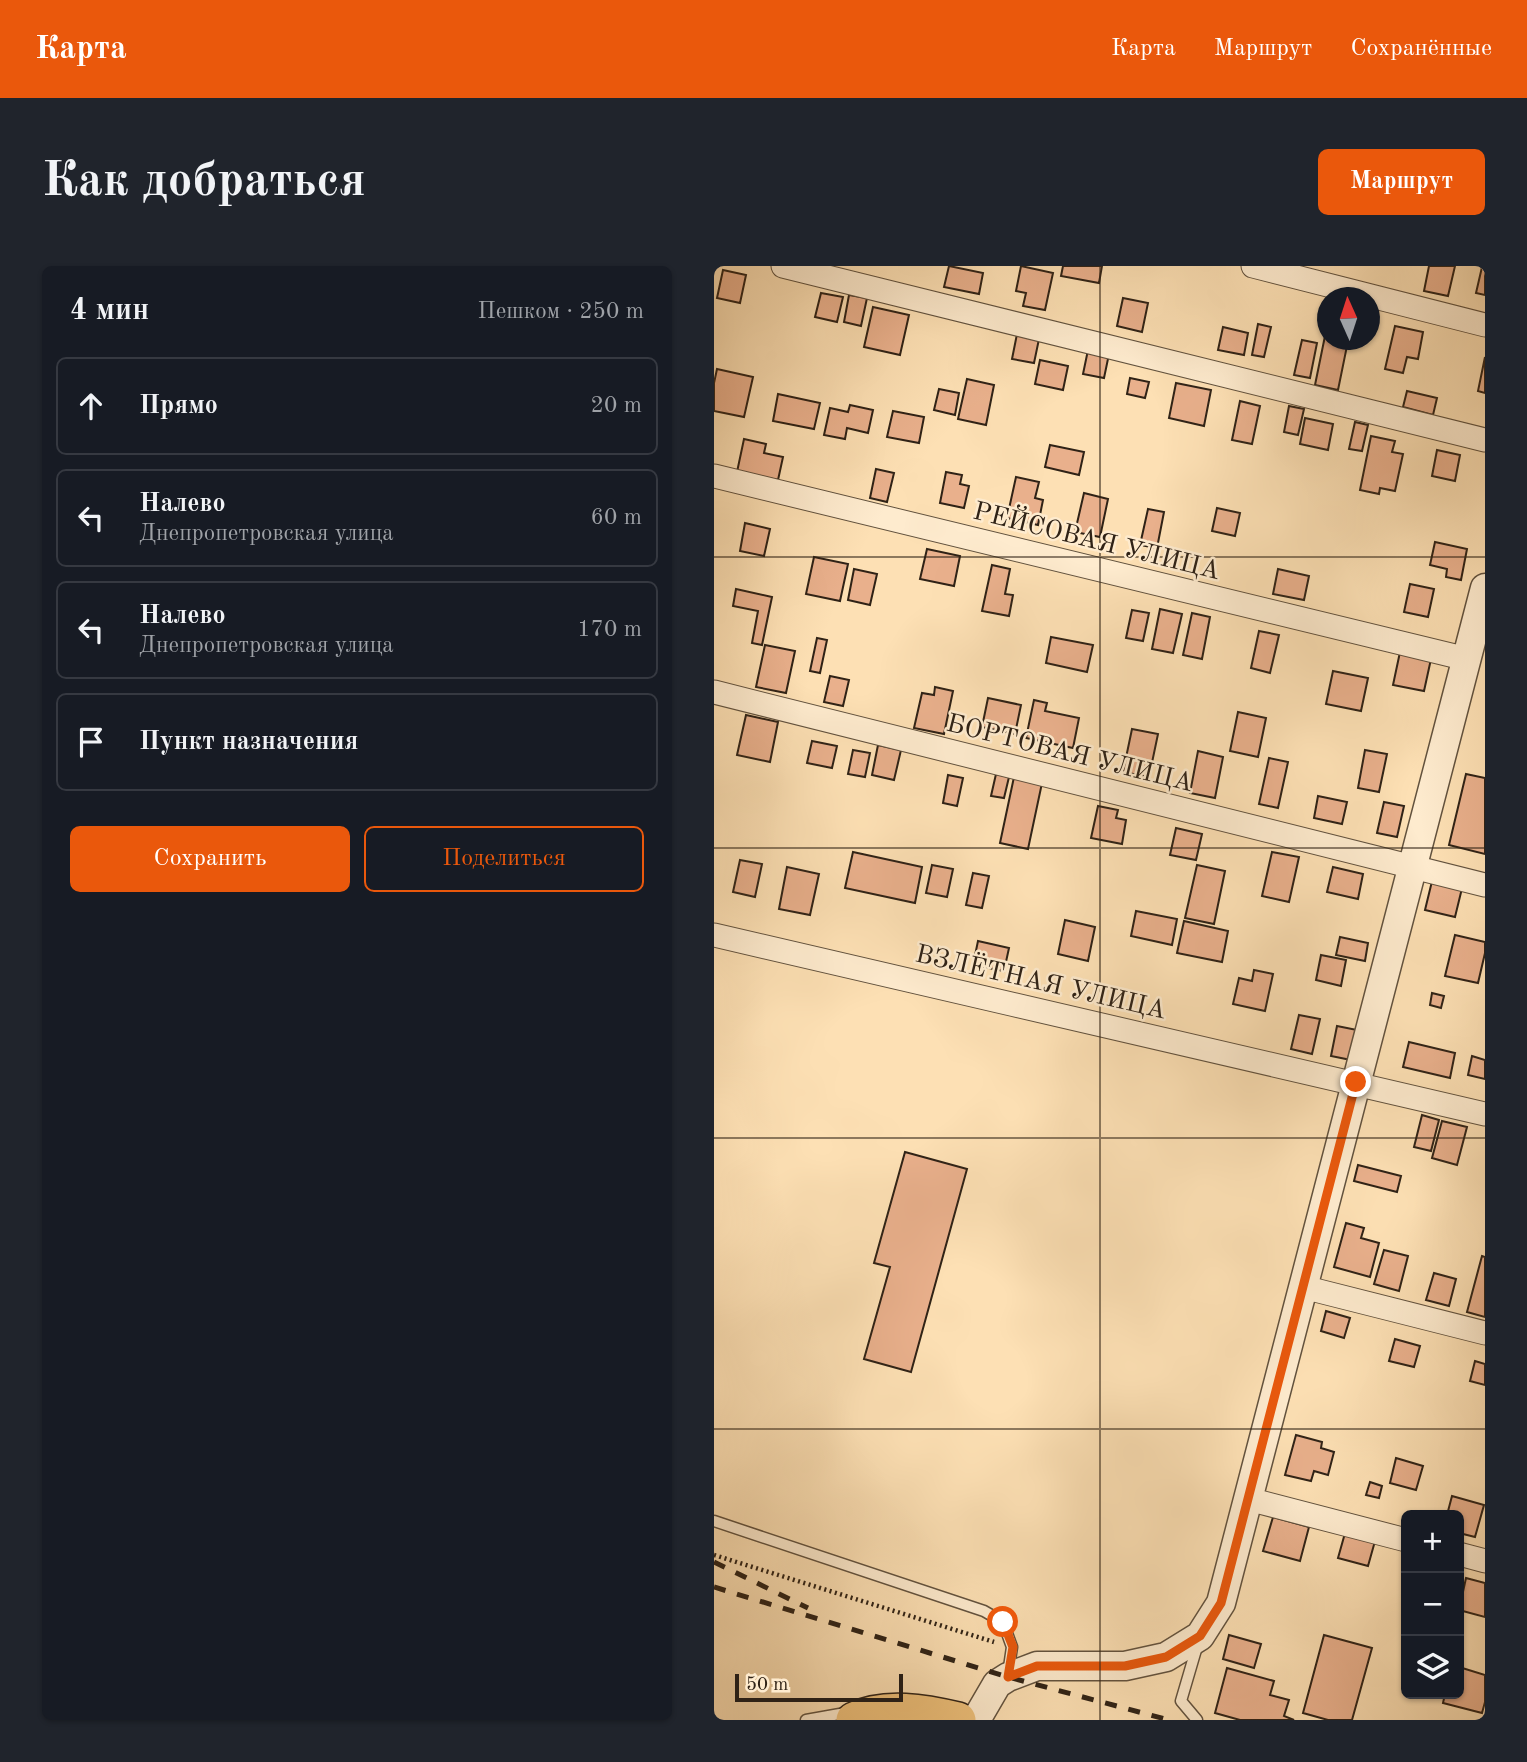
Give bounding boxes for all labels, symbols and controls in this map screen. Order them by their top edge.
text: Карта [35,33,127,66]
text: Карта [1111,37,1176,61]
text: Маршрут [1214,37,1312,61]
text: Сохранённые [1350,37,1492,61]
button: Маршрут [1318,149,1485,215]
text: Как добраться [42,158,366,207]
north arrow [1317,287,1380,350]
text: 4 мин [70,296,149,326]
text: Пешком · 250 m [478,300,644,323]
icon: ahead [72,387,110,425]
text: Прямо [139,393,218,419]
text: 20 m [591,394,642,417]
text: Налево [139,491,226,517]
street label: РЕЙСОВАЯ УЛИЦА [970,494,1224,585]
icon: left [72,499,110,537]
text: 60 m [591,506,642,529]
text: Днепропетровская улица [139,522,394,545]
text: Налево [139,603,226,629]
icon: left [72,611,110,649]
text: 170 m [577,618,642,641]
text: Днепропетровская улица [139,634,394,657]
street label: БОРТОВАЯ УЛИЦА [943,711,1196,797]
icon: arrive [72,723,110,761]
text: Пункт назначения [139,729,358,755]
button: Сохранить [70,826,350,892]
button: Поделиться [364,826,644,892]
street label: ВЗЛЁТНАЯ УЛИЦА [913,938,1169,1025]
route end [1340,1066,1371,1097]
map controls [1401,1510,1464,1699]
button: + [1401,1510,1464,1573]
button: − [1401,1573,1464,1636]
route start [987,1606,1018,1637]
button: layers [1401,1636,1464,1699]
scale bar [735,1671,903,1703]
text: 50 m [746,1676,788,1695]

